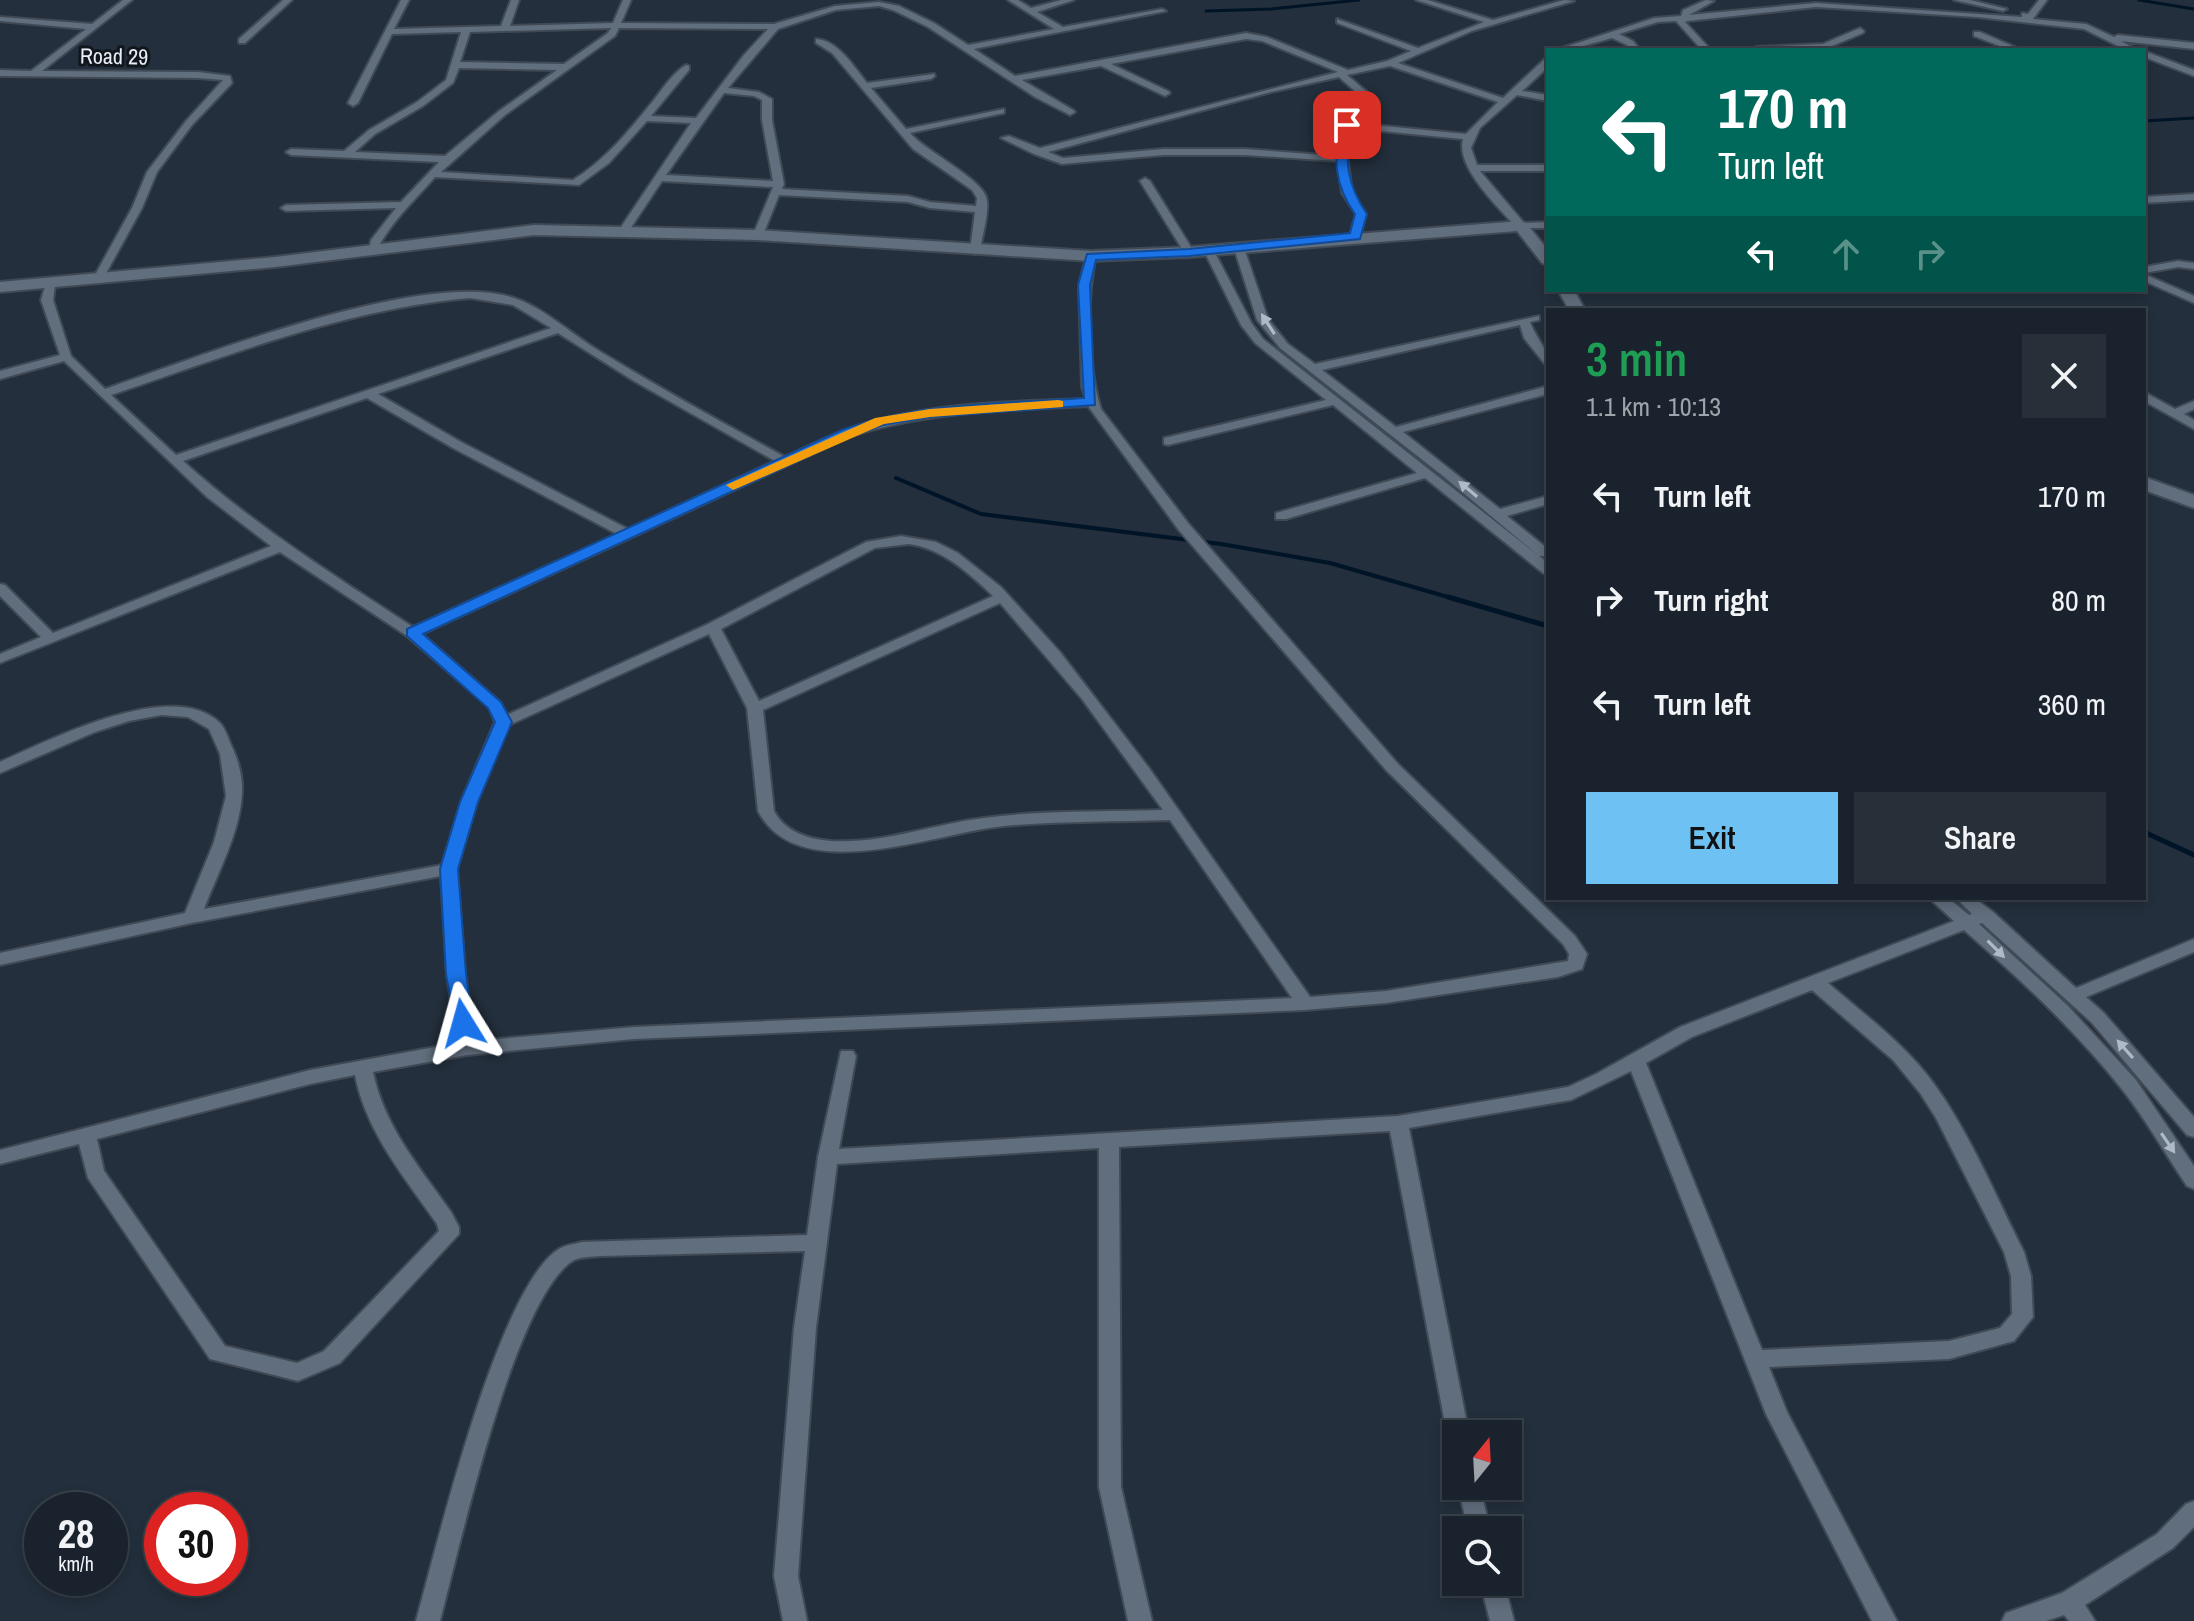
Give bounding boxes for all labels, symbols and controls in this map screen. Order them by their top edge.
street label: Road 29 [80,40,148,72]
text: 170 m [1718,70,1848,145]
icon: left [1586,80,1690,184]
pin [1313,91,1381,159]
icon: arrive [1325,103,1369,147]
text: Turn left [1718,142,1824,190]
icon: left [1740,232,1784,276]
icon: ahead [1824,232,1868,276]
icon: right [1908,232,1952,276]
one-way arrow [1262,313,1276,335]
text: 3 min [1586,326,1687,391]
button: close [2022,334,2106,418]
text: 1.1 km · 10:13 [1586,389,1721,424]
icon: left [1586,474,1630,518]
text: Turn left [1654,476,1751,516]
text: 170 m [2038,476,2106,516]
one-way arrow [1458,481,1478,498]
icon: right [1586,578,1630,622]
text: Turn right [1654,580,1768,620]
text: 80 m [2051,580,2106,620]
icon: left [1586,682,1630,726]
text: Turn left [1654,684,1751,724]
text: 360 m [2038,684,2106,724]
button: Exit [1586,792,1838,884]
button: Share [1854,792,2106,884]
one-way arrow [1986,939,2005,957]
position arrow [421,981,505,1065]
one-way arrow [2117,1040,2135,1059]
one-way arrow [2160,1132,2175,1154]
north arrow [1442,1420,1522,1500]
map controls [1442,1420,1522,1596]
speed limit sign: 30 [144,1492,248,1596]
text: 28 [58,1507,94,1560]
button: search [1442,1516,1522,1596]
text: km/h [58,1550,94,1577]

